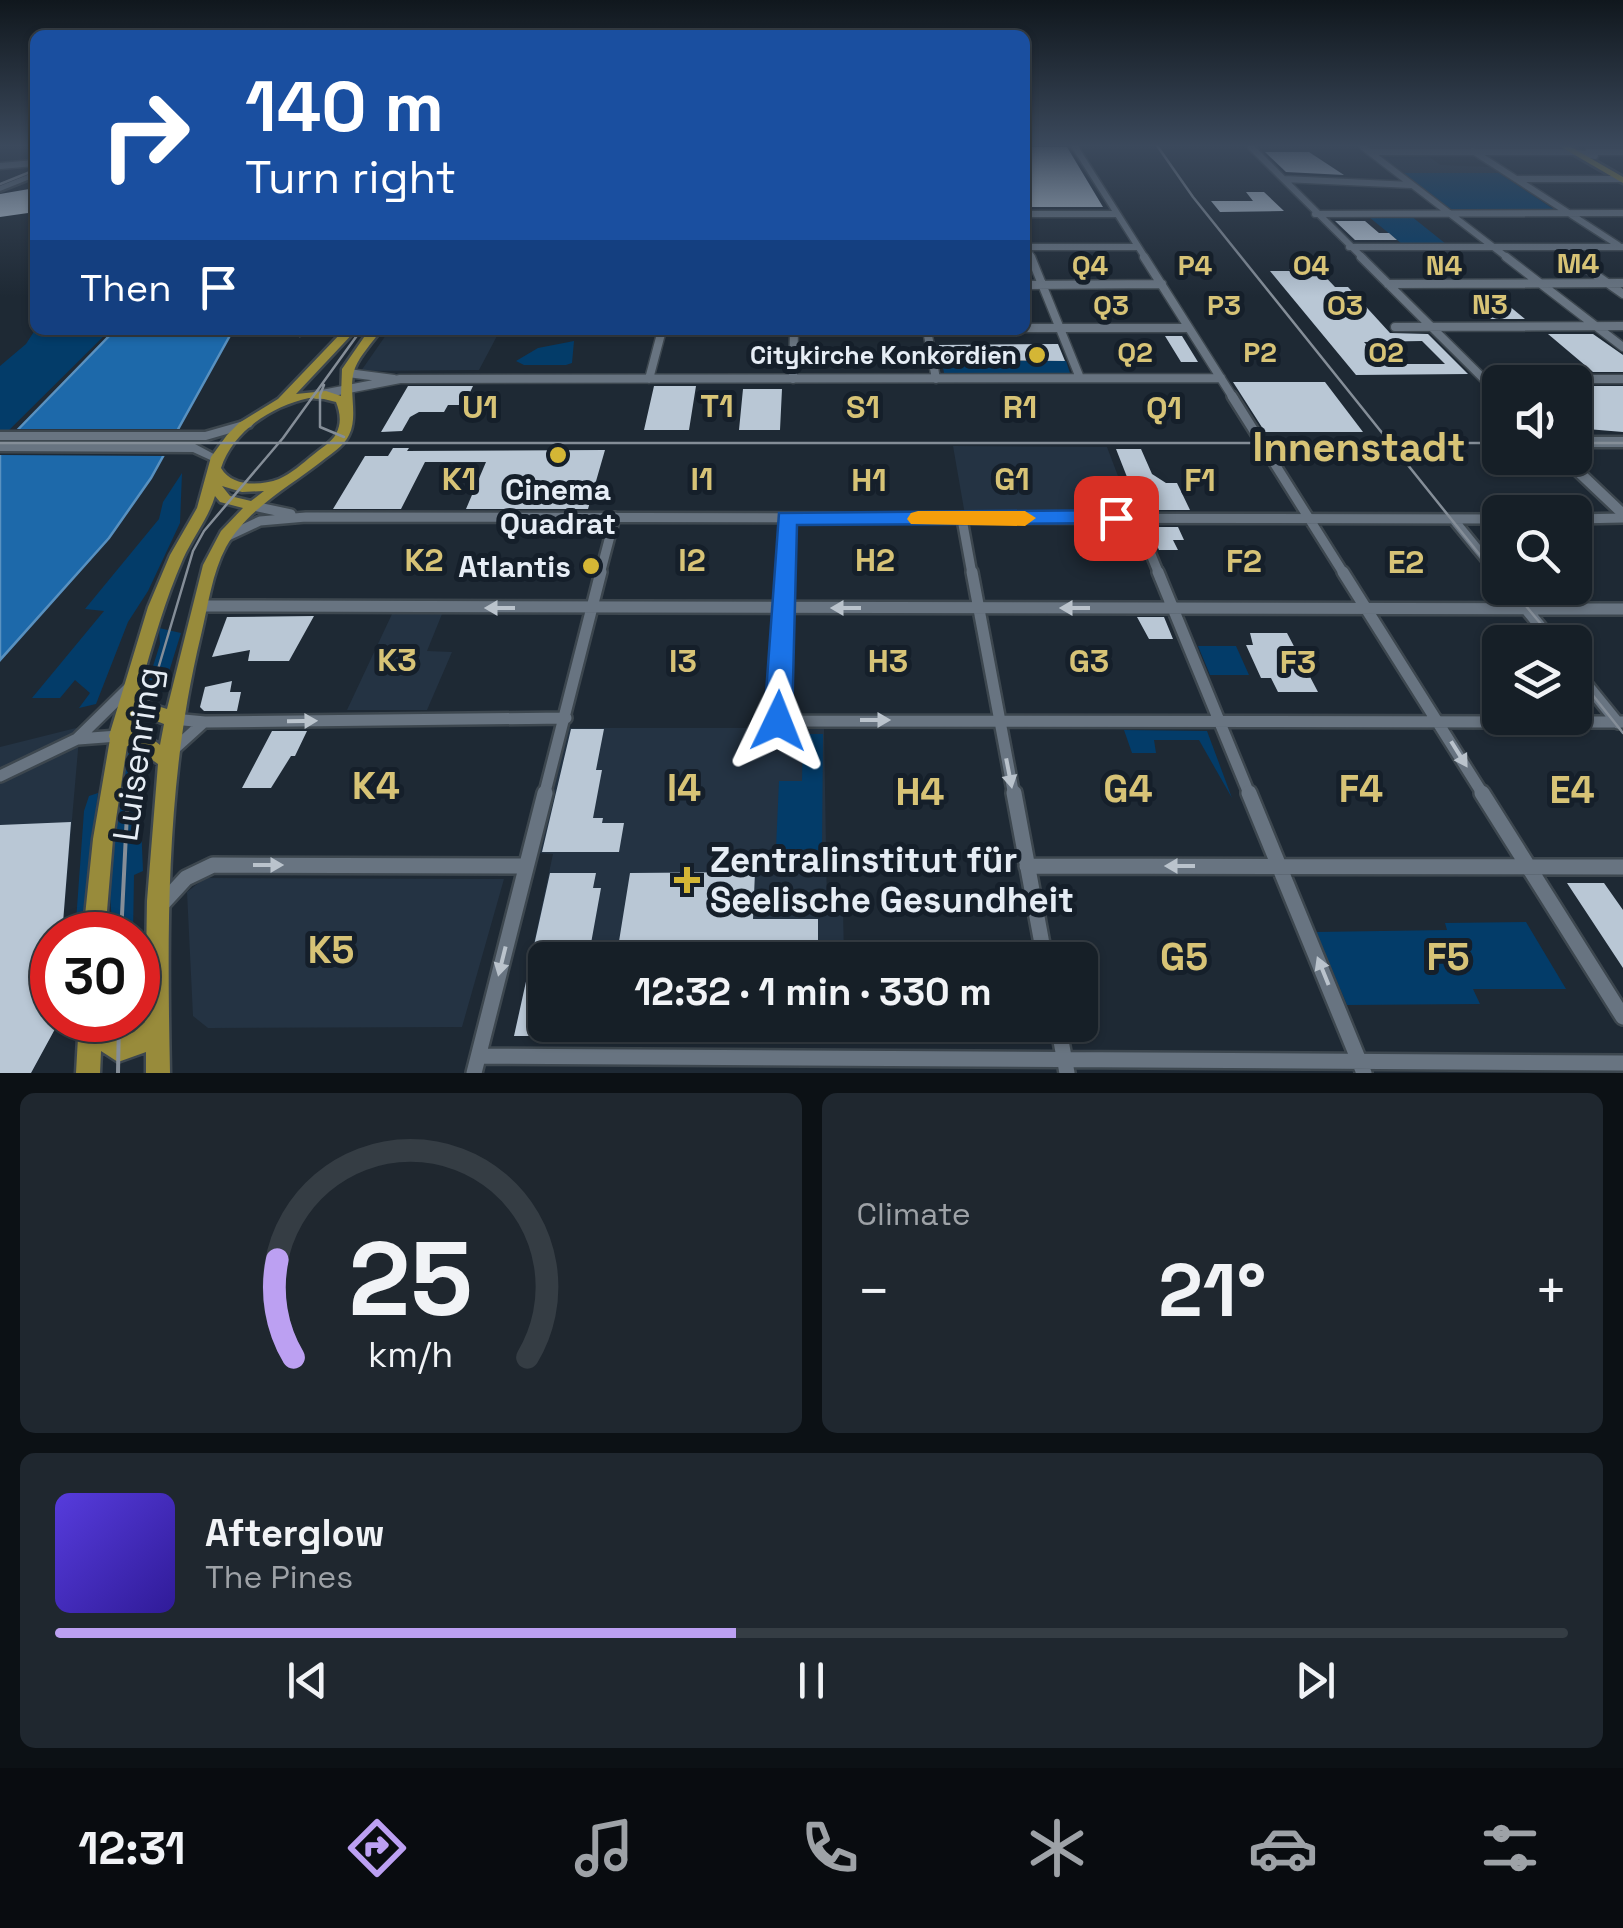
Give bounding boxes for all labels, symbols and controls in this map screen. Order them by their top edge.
text: 140 m [245,62,444,151]
icon: right [80,70,210,200]
text: Turn right [245,149,456,206]
district label: M4 [1557,245,1599,281]
district label: Q4 [1072,247,1109,283]
district label: P4 [1178,247,1213,283]
district label: O4 [1293,247,1330,283]
district label: N4 [1426,247,1462,283]
icon: arrive [191,260,246,315]
text: Then [80,264,171,312]
district label: N3 [1472,286,1508,322]
district label: Q3 [1093,287,1129,323]
district label: P3 [1207,287,1241,323]
district label: O3 [1327,287,1363,323]
district label: Q2 [1117,334,1153,370]
district label: P2 [1243,334,1277,370]
district label: O2 [1368,334,1404,370]
place label: Citykirche Konkordien [750,339,1017,371]
marker: Citykirche Konkordien [1026,344,1048,366]
map controls [1482,365,1592,735]
button: sound [1482,365,1592,475]
district label: T1 [700,386,734,426]
district label: U1 [462,387,498,427]
district label: S1 [846,387,880,427]
district label: R1 [1003,387,1037,427]
district label: Q1 [1146,388,1182,428]
district label: Innenstadt [1253,422,1465,473]
marker: Cinema Quadrat [547,444,569,466]
district label: K1 [442,459,476,499]
district label: I1 [691,459,713,499]
district label: G1 [994,459,1030,499]
district label: H1 [851,460,887,500]
district label: F1 [1184,460,1216,500]
place label: Cinema Quadrat [500,470,616,543]
pin [1074,476,1159,561]
icon: arrive [1089,491,1144,546]
button: search [1482,495,1592,605]
district label: K2 [404,540,444,580]
district label: I2 [678,540,706,580]
district label: H2 [855,540,895,580]
district label: F2 [1226,541,1262,581]
district label: E2 [1388,542,1424,582]
place label: Atlantis [458,547,571,586]
marker: Atlantis [580,555,602,577]
one-way arrow [483,600,515,616]
one-way arrow [829,600,861,616]
one-way arrow [1059,600,1091,616]
button: layers [1482,625,1592,735]
district label: K3 [377,640,417,680]
district label: I3 [669,641,697,681]
district label: H3 [868,641,908,681]
district label: G3 [1069,641,1109,681]
district label: F3 [1280,642,1316,682]
street label: Luisenring [103,664,171,844]
position arrow [726,669,830,773]
one-way arrow [860,712,892,728]
one-way arrow [287,713,319,729]
one-way arrow [1450,740,1467,768]
one-way arrow [1001,757,1017,788]
district label: K4 [352,762,400,810]
district label: I4 [667,764,701,812]
district label: G4 [1103,765,1153,813]
district label: F4 [1339,765,1383,813]
district label: E4 [1549,766,1595,814]
district label: H4 [895,768,945,816]
place label: Zentralinstitut für Seelische Gesundheit [710,838,1074,922]
one-way arrow [253,857,285,873]
one-way arrow [1164,858,1196,874]
marker: Zentralinstitut für Seelische Gesundheit [674,867,700,893]
speed limit sign: 30 [30,912,160,1042]
district label: K5 [308,926,354,974]
district label: G5 [1160,933,1208,981]
district label: F5 [1426,933,1470,981]
one-way arrow [494,946,510,977]
one-way arrow [1314,956,1330,986]
text: 12:32 · 1 min · 330 m [634,968,992,1016]
text: Climate [857,1194,971,1234]
text: 25 [349,1213,473,1345]
text: 21° [1158,1242,1266,1338]
text: − [857,1256,891,1326]
text: + [1534,1256,1568,1326]
text: km/h [368,1332,453,1377]
text: Afterglow [205,1509,385,1557]
text: The Pines [205,1557,353,1597]
icon: previous [280,1653,335,1708]
icon: pause [784,1653,839,1708]
icon: next [1288,1653,1343,1708]
icon: directions [342,1813,412,1883]
icon: music [569,1813,639,1883]
icon: phone [795,1813,865,1883]
icon: climate [1022,1813,1092,1883]
icon: car [1248,1813,1318,1883]
icon: filters [1475,1813,1545,1883]
text: 12:31 [78,1820,186,1877]

